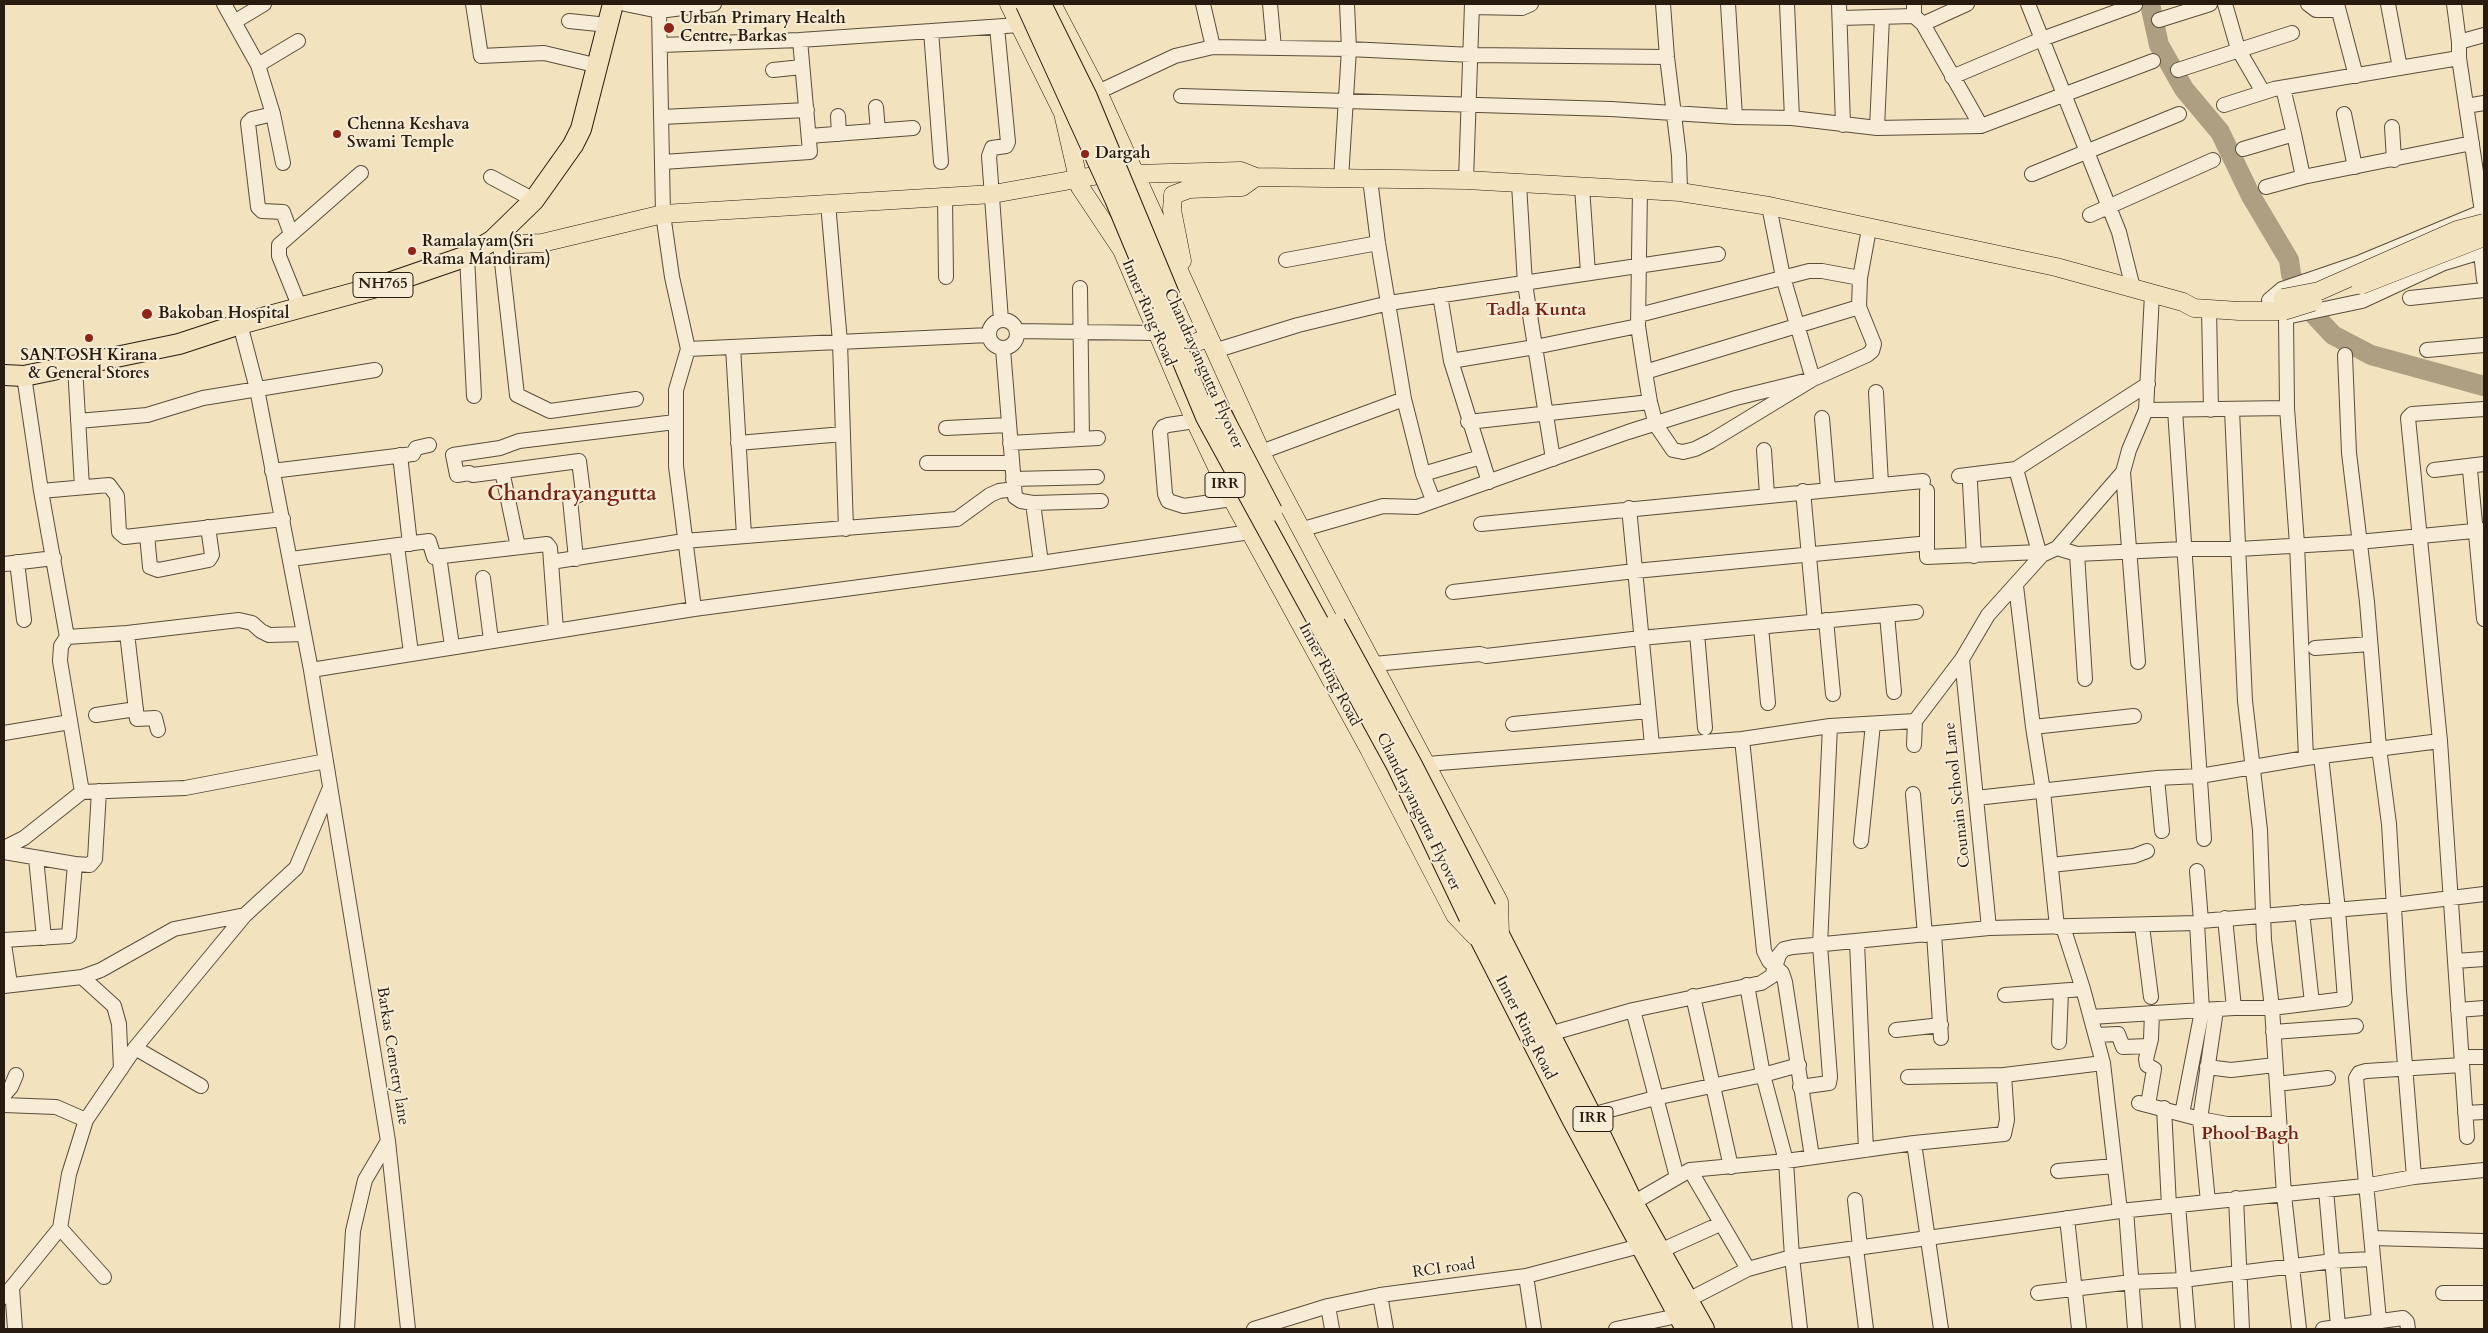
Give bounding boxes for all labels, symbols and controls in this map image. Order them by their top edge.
place label: Urban Primary Health Centre, Barkas [680,9,846,47]
marker: Urban Primary Health Centre, Barkas [662,21,676,35]
place label: Chenna Keshava Swami Temple [347,115,469,153]
marker: Chenna Keshava Swami Temple [331,128,343,140]
place label: Dargah [1095,144,1150,164]
marker: Dargah [1079,148,1091,160]
place label: Ramalayam(Sri Rama Mandiram) [422,232,551,270]
marker: Ramalayam(Sri Rama Mandiram) [406,245,418,257]
street label: Inner Ring Road [1117,257,1179,369]
road number: NH765 [353,272,413,298]
street label: Chandrayangutta Flyover [1159,286,1247,452]
district label: Tadla Kunta [1486,300,1586,322]
place label: Bakoban Hospital [158,304,289,324]
marker: Bakoban Hospital [140,307,154,321]
marker: SANTOSH Kirana & General Stores [83,332,95,344]
place label: SANTOSH Kirana & General Stores [20,346,158,384]
road number: IRR [1205,472,1245,498]
district label: Chandrayangutta [487,482,657,508]
street label: Inner Ring Road [1294,620,1364,730]
street label: Counain School Lane [1941,721,1975,869]
street label: Chandrayangutta Flyover [1371,730,1465,894]
street label: Inner Ring Road [1491,973,1559,1083]
street label: Barkas Cemetry lane [372,985,412,1127]
road number: IRR [1573,1106,1613,1132]
district label: Phool Bagh [2201,1124,2299,1146]
street label: RCI road [1411,1255,1477,1283]

